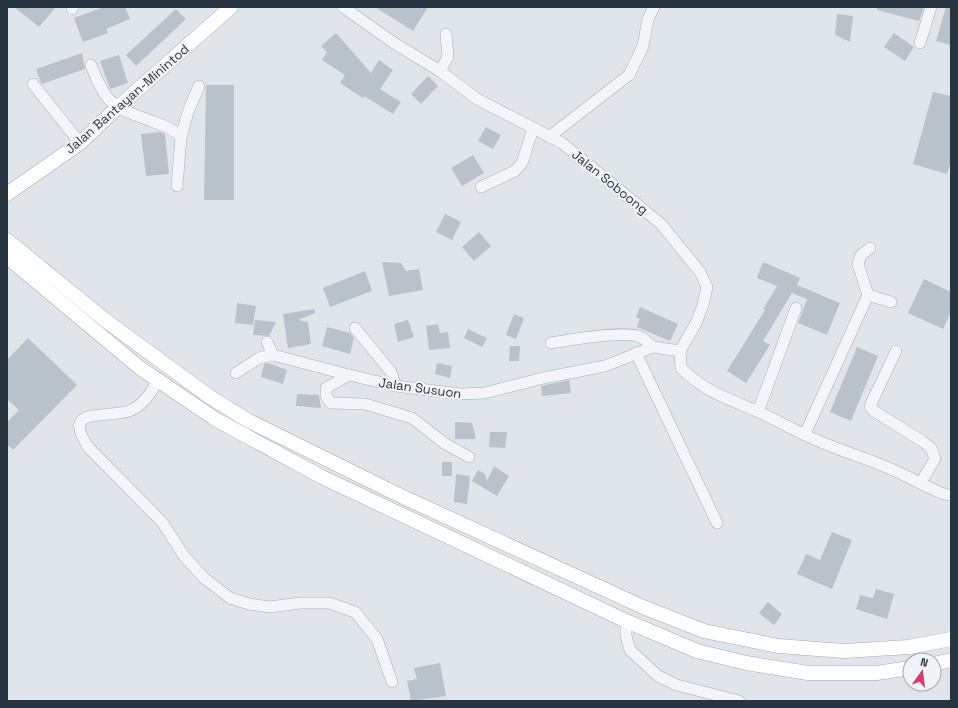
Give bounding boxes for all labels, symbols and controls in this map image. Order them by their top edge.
street label: Jalan Bantayan-Minintod [62,40,192,158]
street label: Jalan Soboong [568,146,652,218]
street label: Jalan Susuon [377,374,463,402]
north arrow [902,652,942,692]
text: N [919,655,930,670]

